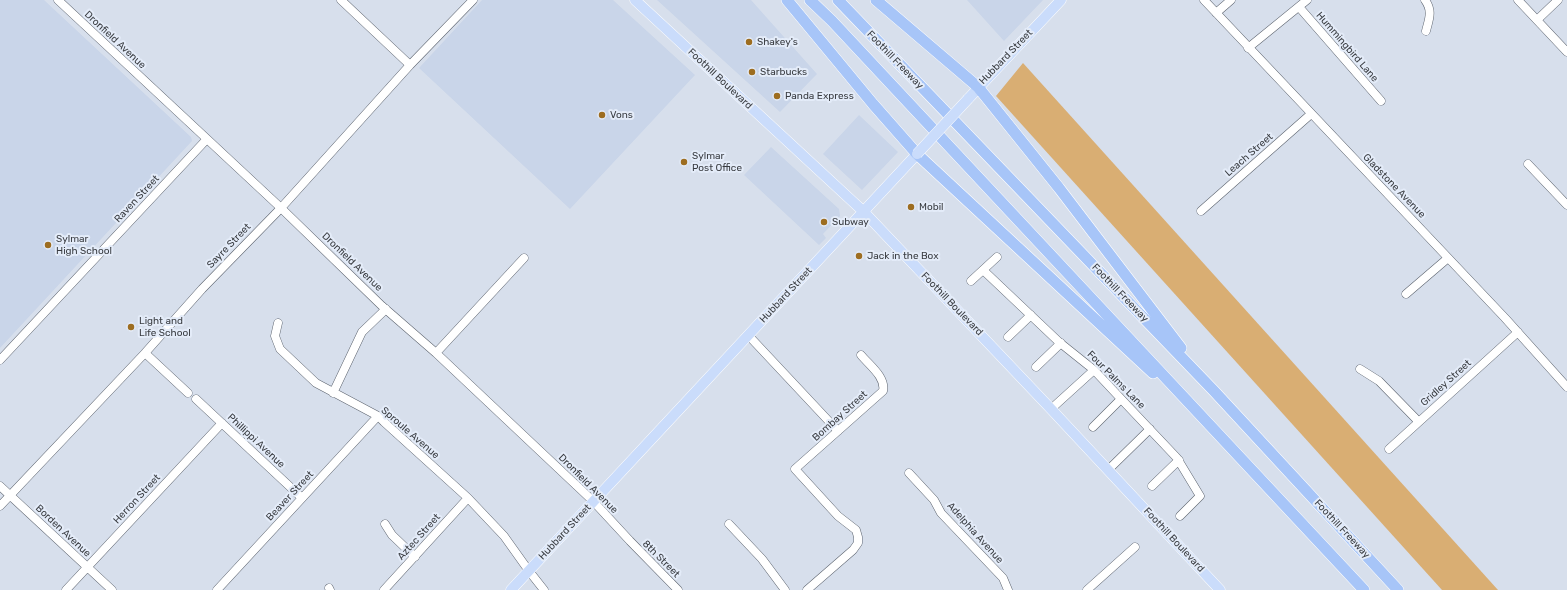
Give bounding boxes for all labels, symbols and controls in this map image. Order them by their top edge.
street label: Dronfield Avenue [82,9,148,71]
street label: Hummingbird Lane [1313,10,1381,84]
street label: Hubbard Street [977,27,1035,87]
street label: Foothill Freeway [864,28,926,92]
place label: Shakey's [757,36,798,48]
marker: Shakey's [744,37,754,47]
street label: Foothill Boulevard [685,46,755,112]
place label: Starbucks [760,66,807,78]
marker: Starbucks [747,67,757,77]
place label: Panda Express [785,90,854,102]
marker: Panda Express [772,91,782,101]
place label: Vons [610,109,633,121]
marker: Vons [597,110,607,120]
street label: Leach Street [1223,131,1275,179]
place label: Sylmar Post Office [692,150,742,174]
street label: Gladstone Avenue [1360,151,1428,221]
marker: Sylmar Post Office [679,157,689,167]
street label: Raven Street [112,173,162,225]
place label: Mobil [919,201,943,213]
marker: Mobil [906,202,916,212]
place label: Subway [832,216,869,228]
marker: Subway [819,217,829,227]
street label: Sayre Street [205,221,253,271]
street label: Dronfield Avenue [319,230,385,294]
place label: Sylmar High School [56,233,112,256]
marker: Sylmar High School [43,240,53,250]
place label: Jack in the Box [867,250,939,262]
marker: Jack in the Box [854,251,864,261]
street label: Foothill Freeway [1089,261,1151,325]
street label: Hubbard Street [757,265,815,325]
street label: Foothill Boulevard [919,270,985,338]
place label: Light and Life School [139,315,191,338]
marker: Light and Life School [126,322,136,332]
street label: Four Palms Lane [1084,348,1148,412]
street label: Gridley Street [1418,357,1474,409]
street label: Bombay Street [810,388,870,444]
street label: Sproule Avenue [378,404,442,462]
street label: Phillippi Avenue [225,411,287,471]
street label: Dronfield Avenue [556,452,620,516]
street label: Beaver Street [264,469,316,523]
street label: Herron Street [111,472,163,526]
street label: Foothill Freeway [1312,497,1372,561]
street label: Adelphia Avenue [944,500,1006,566]
street label: Borden Avenue [33,502,93,560]
street label: Hubbard Street [536,502,594,562]
street label: Foothill Boulevard [1141,505,1207,575]
street label: Aztec Street [395,511,443,563]
street label: 8th Street [640,538,682,580]

